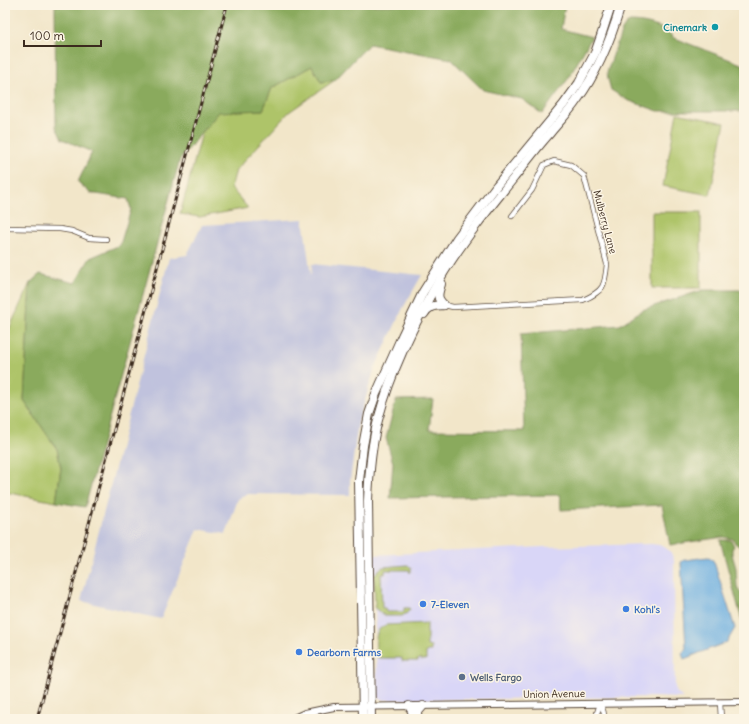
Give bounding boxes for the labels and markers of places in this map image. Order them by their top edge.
place label: Cinemark [663,21,707,34]
marker: Cinemark [710,22,720,32]
place label: 7-Eleven [431,598,470,611]
marker: 7-Eleven [418,599,428,609]
place label: Kohl's [634,603,661,616]
marker: Kohl's [621,604,631,614]
place label: Dearborn Farms [307,646,381,659]
marker: Dearborn Farms [294,647,304,657]
place label: Wells Fargo [470,671,522,684]
marker: Wells Fargo [457,672,467,682]

